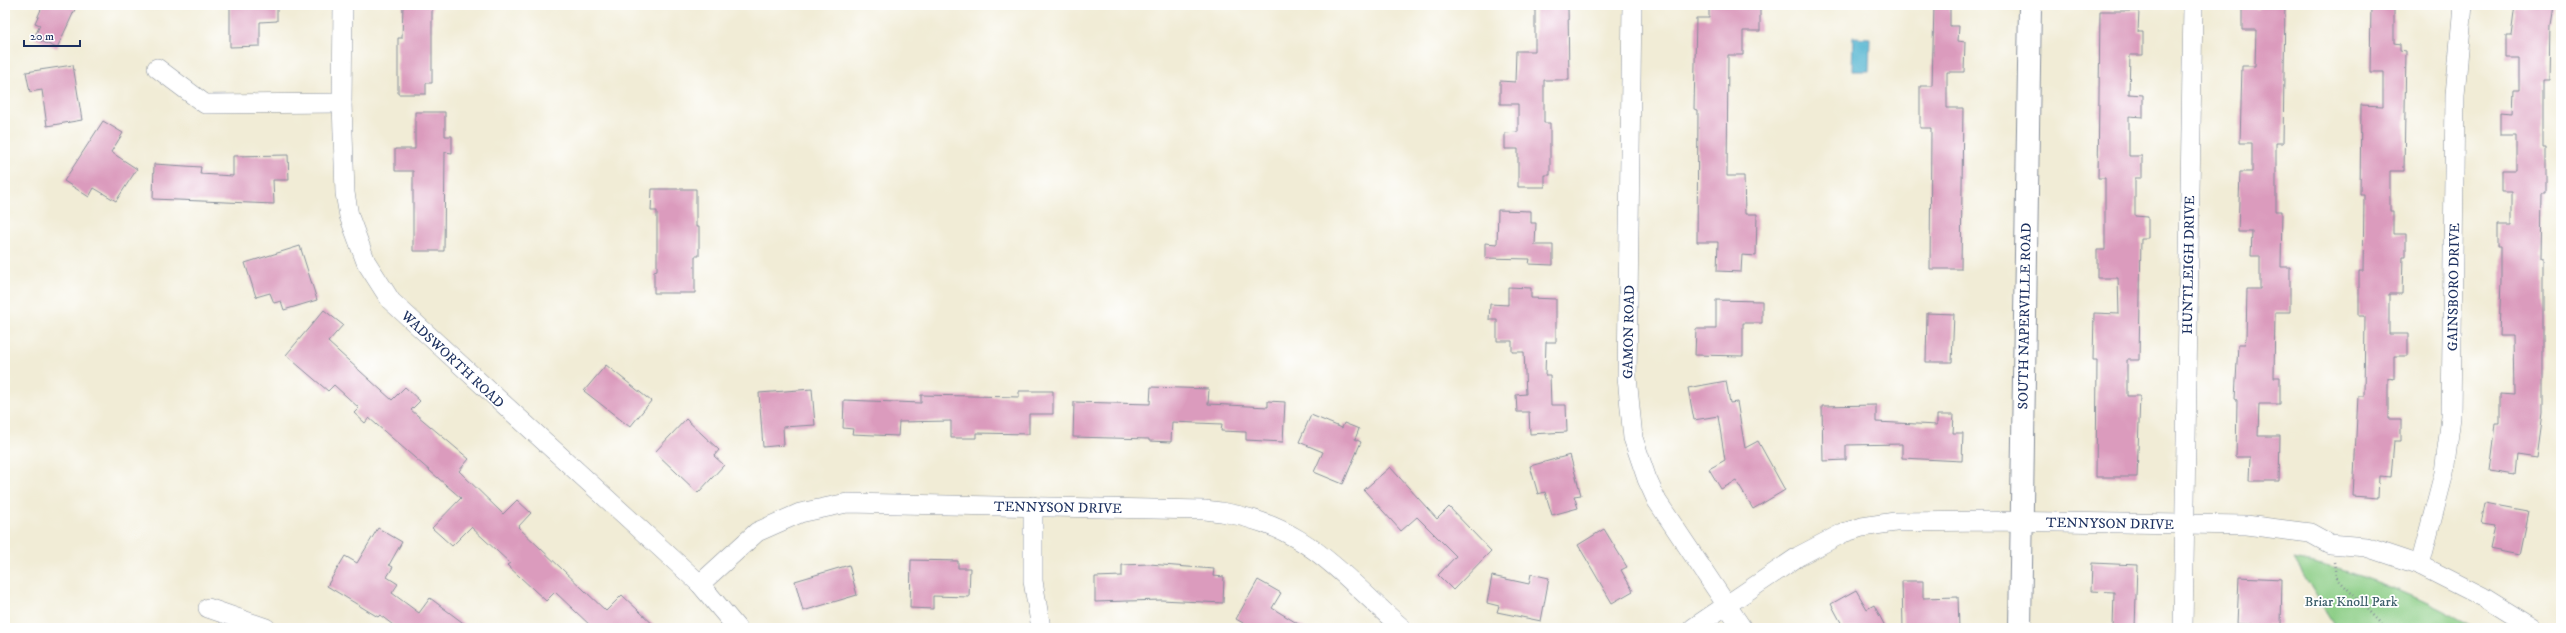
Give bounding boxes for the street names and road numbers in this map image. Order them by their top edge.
street label: HUNTLEIGH DRIVE [2179,195,2199,335]
street label: SOUTH NAPERVILLE ROAD [2014,223,2036,409]
street label: GAINSBORO DRIVE [2444,223,2464,351]
street label: GAMON ROAD [1619,285,1639,379]
street label: WADSWORTH ROAD [396,307,508,412]
street label: TENNYSON DRIVE [994,498,1122,518]
street label: TENNYSON DRIVE [2046,514,2174,534]

